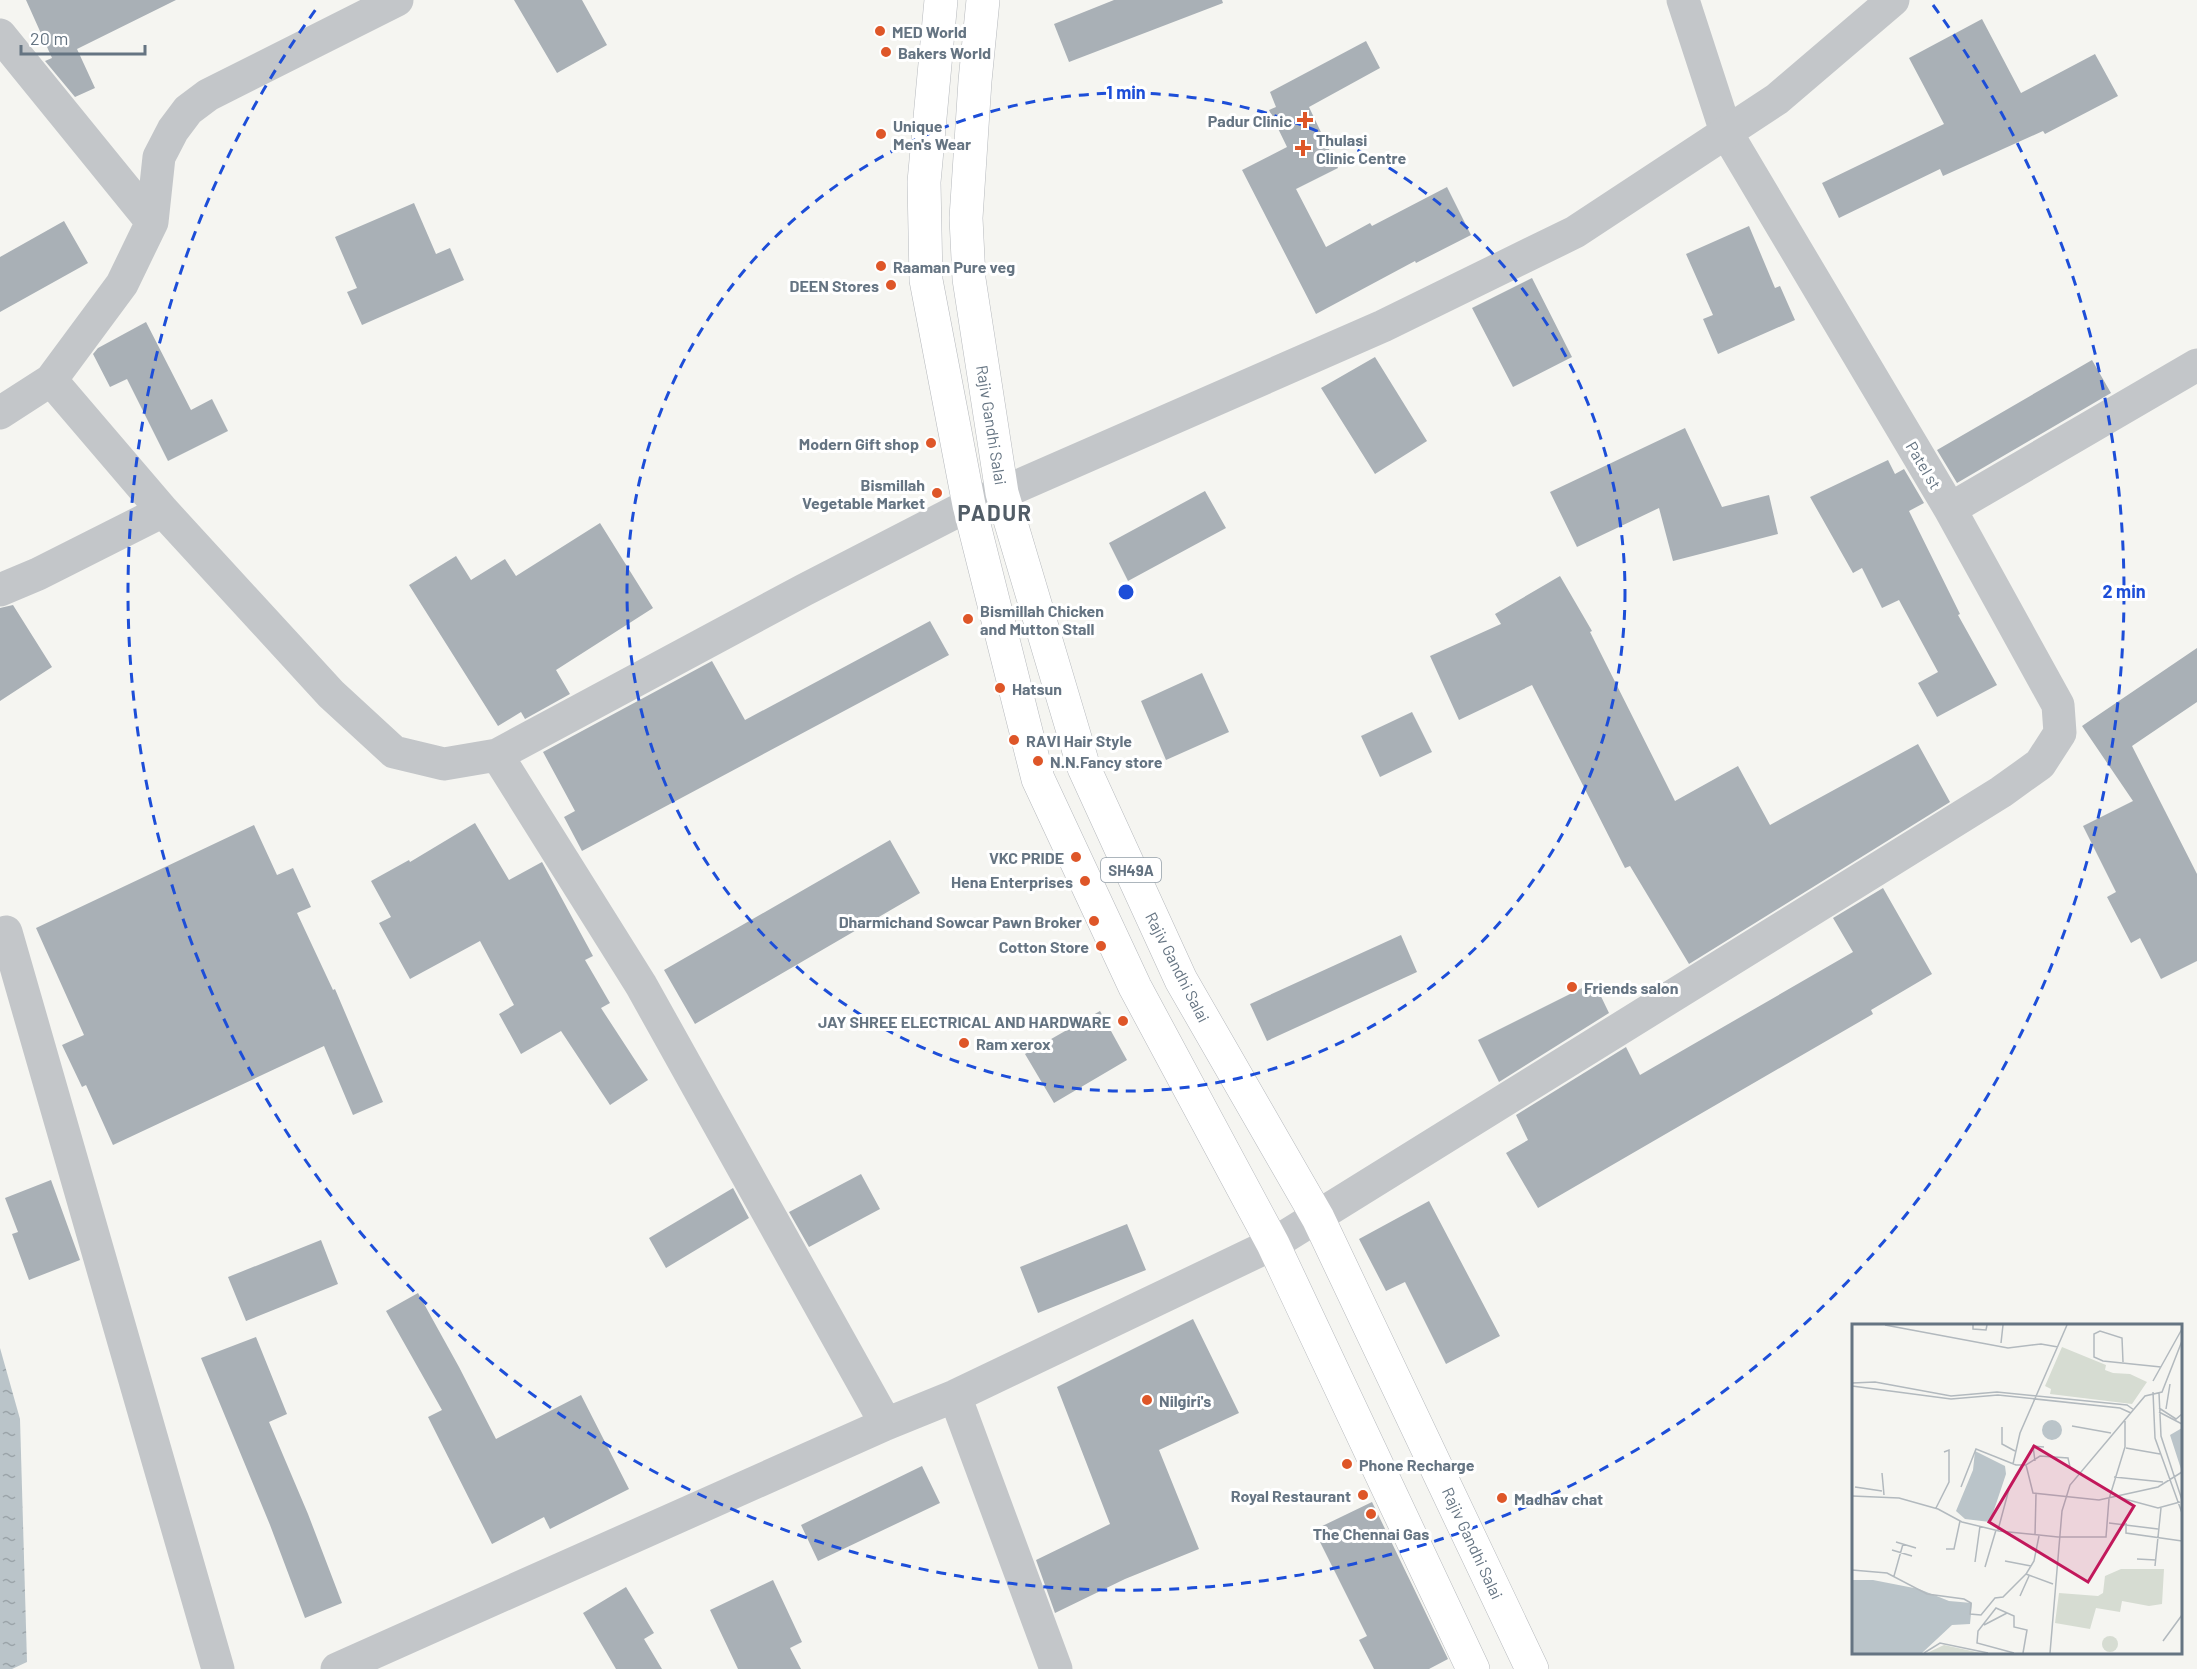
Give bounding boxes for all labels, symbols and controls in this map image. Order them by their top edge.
scale bar [21,18,146,56]
place label: MED World [892,22,967,41]
marker: MED World [873,24,887,38]
text: 20 m [30,27,68,49]
place label: Bakers World [898,43,991,62]
marker: Bakers World [879,45,893,59]
text: 1 min [1106,81,1146,103]
place label: Padur Clinic [1208,111,1292,130]
marker: Padur Clinic [1296,111,1314,129]
place label: Unique Men's Wear [893,116,971,153]
marker: Unique Men's Wear [874,127,888,141]
place label: Thulasi Clinic Centre [1316,130,1407,167]
marker: Thulasi Clinic Centre [1294,139,1312,157]
place label: Raaman Pure veg [893,257,1015,276]
marker: Raaman Pure veg [874,259,888,273]
place label: DEEN Stores [790,276,879,295]
marker: DEEN Stores [884,278,898,292]
street label: Rajiv Gandhi Salai [973,364,1011,486]
place label: Modern Gift shop [799,434,919,453]
marker: Modern Gift shop [924,436,938,450]
street label: Patel st [1902,438,1946,492]
place label: Bismillah Vegetable Market [802,475,925,512]
marker: Bismillah Vegetable Market [930,486,944,500]
district label: PADUR [957,499,1033,525]
text: 2 min [2102,580,2146,602]
centre of rings [1116,582,1136,602]
place label: Bismillah Chicken and Mutton Stall [980,601,1104,638]
marker: Bismillah Chicken and Mutton Stall [961,612,975,626]
place label: Hatsun [1012,679,1062,698]
marker: Hatsun [993,681,1007,695]
place label: RAVI Hair Style [1026,731,1132,750]
marker: RAVI Hair Style [1007,733,1021,747]
place label: N.N.Fancy store [1050,752,1163,771]
marker: N.N.Fancy store [1031,754,1045,768]
place label: VKC PRIDE [989,848,1064,867]
marker: VKC PRIDE [1069,850,1083,864]
road number: SH49A [1101,858,1161,882]
place label: Hena Enterprises [951,872,1073,891]
marker: Hena Enterprises [1078,874,1092,888]
street label: Rajiv Gandhi Salai [1142,909,1214,1025]
place label: Dharmichand Sowcar Pawn Broker [839,912,1082,931]
marker: Dharmichand Sowcar Pawn Broker [1087,914,1101,928]
place label: Cotton Store [999,937,1089,956]
marker: Cotton Store [1094,939,1108,953]
place label: Friends salon [1584,978,1678,997]
marker: Friends salon [1565,980,1579,994]
place label: JAY SHREE ELECTRICAL AND HARDWARE [818,1012,1111,1031]
marker: JAY SHREE ELECTRICAL AND HARDWARE [1116,1014,1130,1028]
place label: Ram xerox [976,1034,1051,1053]
marker: Ram xerox [957,1036,971,1050]
inset map [1852,1324,2182,1654]
place label: Nilgiri's [1159,1391,1211,1410]
marker: Nilgiri's [1140,1393,1154,1407]
place label: Phone Recharge [1359,1455,1475,1474]
marker: Phone Recharge [1340,1457,1354,1471]
street label: Rajiv Gandhi Salai [1439,1484,1507,1602]
place label: Royal Restaurant [1231,1486,1351,1505]
marker: Royal Restaurant [1356,1488,1370,1502]
place label: Madhav chat [1514,1489,1603,1508]
marker: Madhav chat [1495,1491,1509,1505]
marker: The Chennai Gas [1364,1507,1378,1521]
place label: The Chennai Gas [1313,1524,1429,1543]

